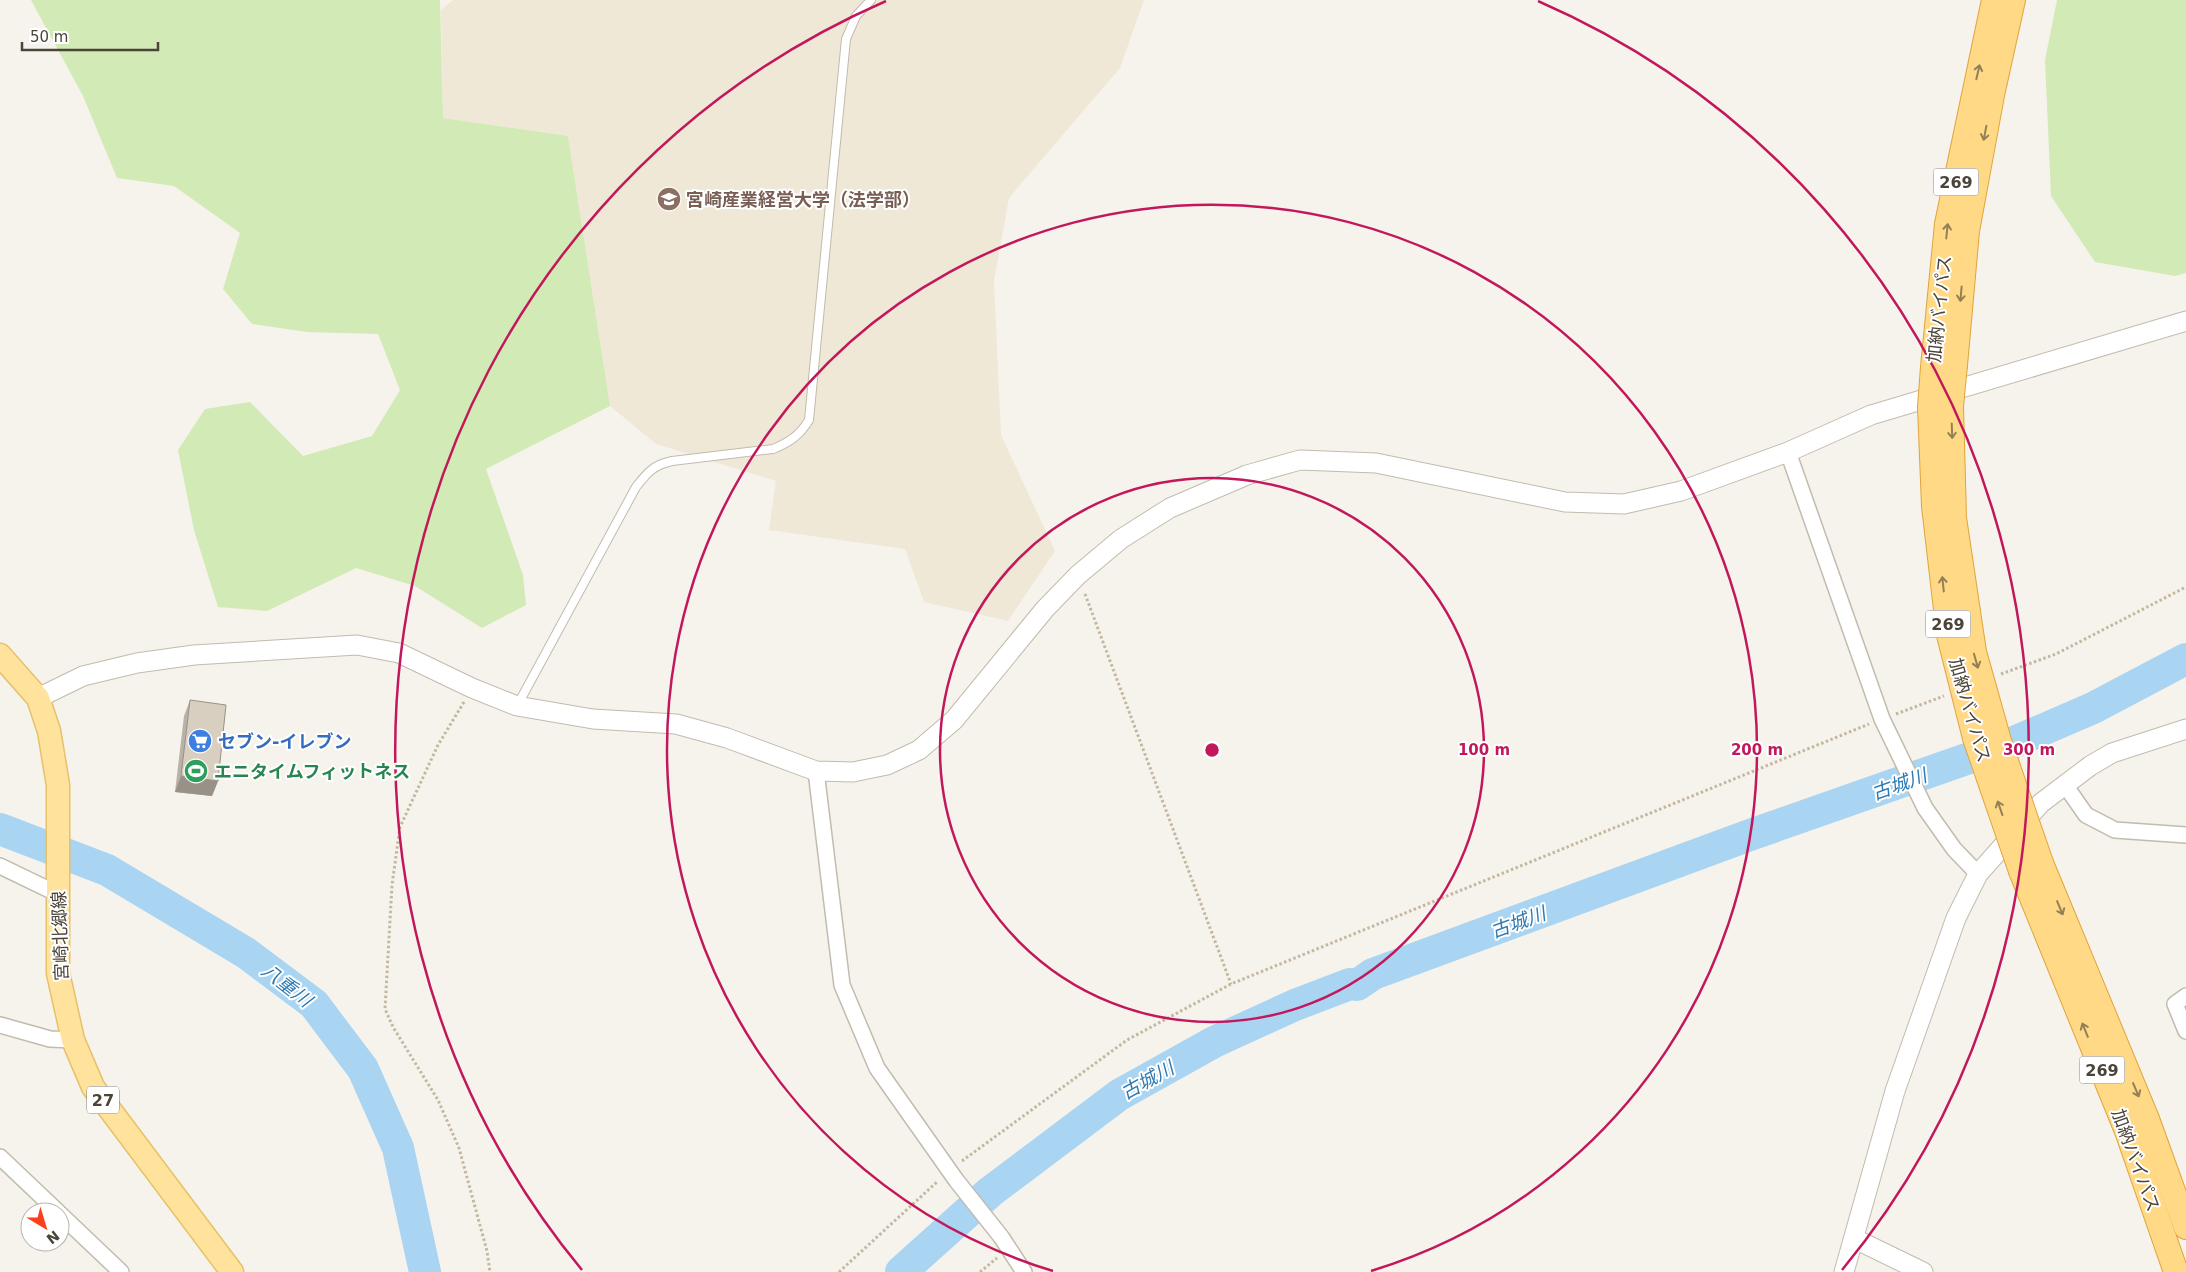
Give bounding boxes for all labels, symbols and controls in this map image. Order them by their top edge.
scale bar [22,20,159,52]
text: 50 m [30,28,68,46]
one-way arrow [1974,64,1983,80]
one-way arrow [1980,125,1990,141]
road number: 269 [1934,168,1978,196]
school or university icon: 宮崎産業経営大学（法学部） [656,186,682,212]
place label: 宮崎産業経営大学（法学部） [686,189,920,210]
one-way arrow [1942,224,1952,240]
street label: 加納バイパス [1923,254,1955,364]
one-way arrow [1956,286,1966,302]
one-way arrow [1947,422,1956,438]
one-way arrow [1938,576,1948,592]
road number: 269 [1926,610,1970,638]
one-way arrow [1972,653,1982,669]
street label: 加納バイパス [1945,655,1995,765]
supermarket icon: セブン-イレブン [187,728,213,754]
place label: セブン-イレブン [218,731,351,752]
centre of rings [1203,741,1221,759]
text: 100 m [1458,741,1510,759]
text: 200 m [1731,741,1783,759]
text: 300 m [2003,741,2055,759]
sports icon: エニタイムフィットネス [183,758,209,784]
place label: エニタイムフィットネス [214,761,410,782]
water label: 古城川 [1868,763,1931,804]
one-way arrow [1994,801,2004,817]
street label: 宮崎北郷線 [48,891,72,981]
one-way arrow [2055,900,2065,915]
water label: 古城川 [1487,901,1550,942]
water label: 八重川 [258,959,318,1012]
one-way arrow [2080,1022,2089,1037]
water label: 古城川 [1117,1056,1179,1103]
road number: 269 [2080,1056,2124,1084]
one-way arrow [2131,1082,2141,1097]
road number: 27 [87,1086,119,1114]
street label: 加納バイパス [2108,1106,2164,1214]
north arrow [20,1202,70,1252]
text: N [43,1227,63,1247]

